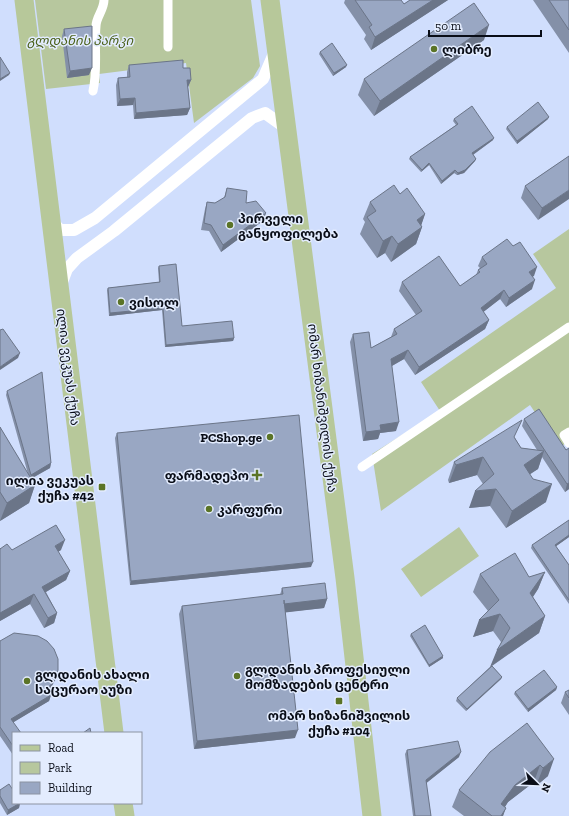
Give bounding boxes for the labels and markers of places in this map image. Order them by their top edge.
place label: ლიბრე [442,42,492,58]
marker: ლიბრე [429,44,439,54]
place label: პირველი განყოფილება [238,211,338,242]
marker: პირველი განყოფილება [225,220,235,230]
place label: ვისოლ [129,295,179,311]
marker: ვისოლ [116,297,126,307]
place label: PCShop.ge [200,430,263,445]
marker: PCShop.ge [265,432,275,442]
place label: ფარმადეპო [165,468,249,484]
marker: ფარმადეპო [252,470,262,480]
place label: ილია ვეკუას ქუჩა #42 [6,473,94,503]
marker: ილია ვეკუას ქუჩა #42 [97,482,107,492]
place label: კარფური [217,502,283,517]
marker: კარფური [204,504,214,514]
place label: გლდანის პროფესიული მომზადების ცენტრი [245,662,410,693]
place label: გლდანის ახალი საცურაო აუზი [35,667,150,697]
marker: გლდანის პროფესიული მომზადების ცენტრი [232,671,242,681]
marker: გლდანის ახალი საცურაო აუზი [22,676,32,686]
marker: ომარ ხიზანიშვილის ქუჩა #104 [334,696,344,706]
place label: ომარ ხიზანიშვილის ქუჩა #104 [268,708,410,738]

